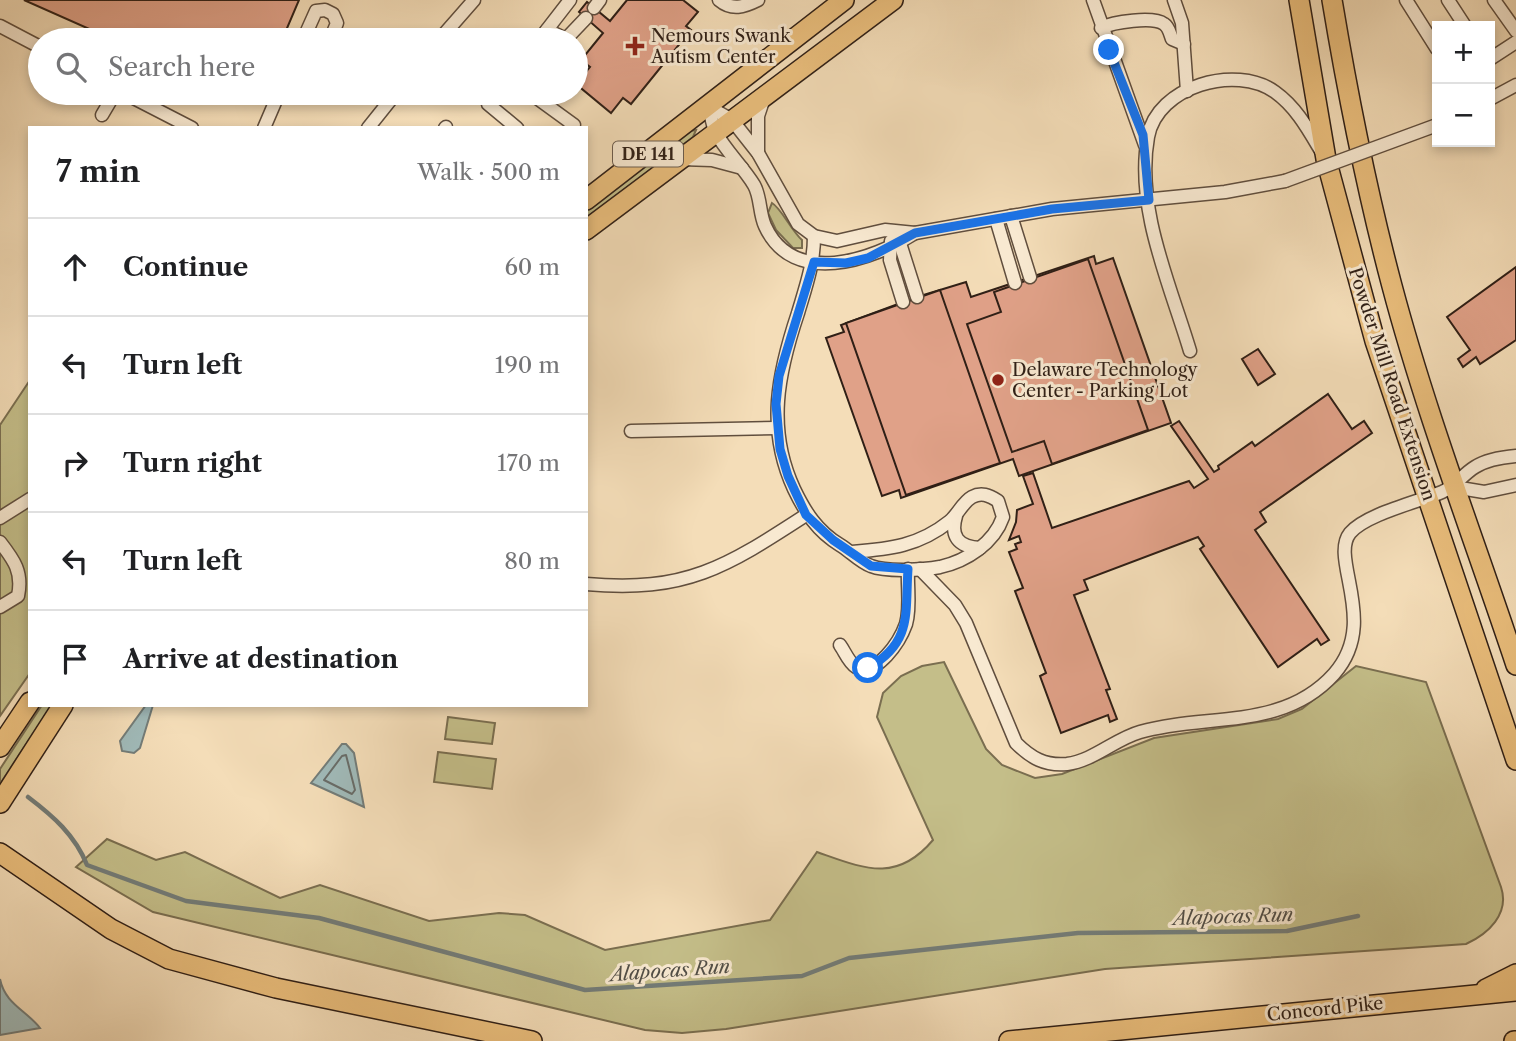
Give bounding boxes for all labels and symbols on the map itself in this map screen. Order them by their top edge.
place label: Nemours Swank Autism Center [650,25,792,68]
route end [1093,34,1124,65]
marker: Nemours Swank Autism Center [625,36,645,56]
road number: DE 141 [613,142,683,166]
street label: Powder Mill Road Extension [1344,264,1440,504]
place label: Delaware Technology Center - Parking Lot [1012,359,1198,402]
marker: Delaware Technology Center - Parking Lot [990,372,1006,388]
route start [852,652,883,683]
water label: Alapocas Run [1169,903,1294,930]
water label: Alapocas Run [606,955,731,986]
street label: Concord Pike [1266,992,1384,1026]

